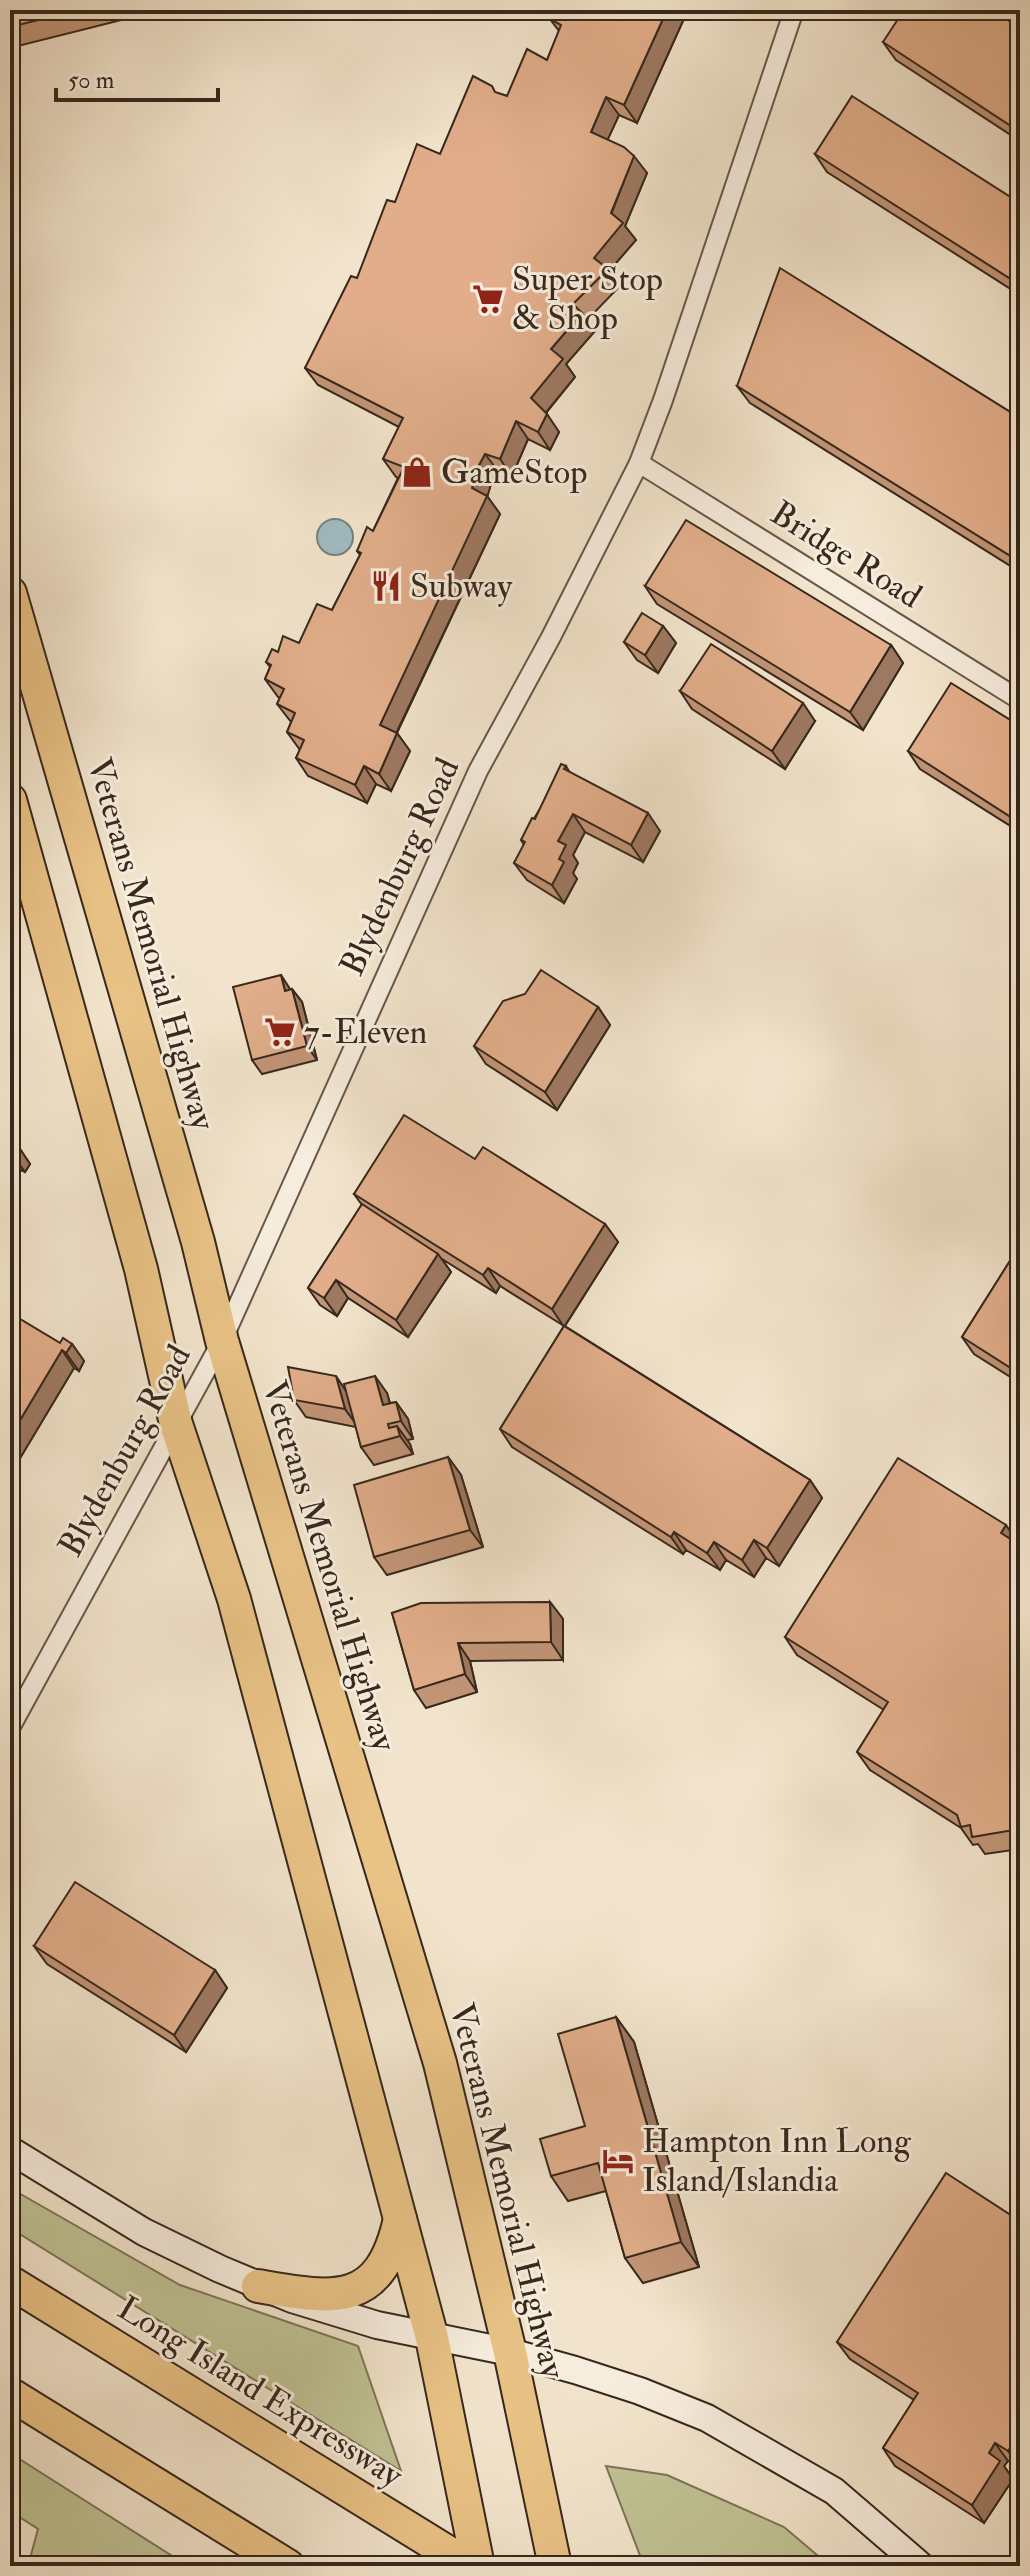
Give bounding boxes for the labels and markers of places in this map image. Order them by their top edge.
place label: Super Stop & Shop [512,258,663,340]
supermarket icon: Super Stop & Shop [471,282,505,316]
place label: GameStop [441,451,587,494]
shop icon: GameStop [400,455,434,489]
place label: Subway [410,565,513,608]
restaurant icon: Subway [369,569,403,603]
place label: 7-Eleven [304,1011,427,1054]
supermarket icon: 7-Eleven [263,1015,297,1049]
place label: Hampton Inn Long Island/Islandia [642,2120,912,2202]
hotel icon: Hampton Inn Long Island/Islandia [601,2144,635,2178]

